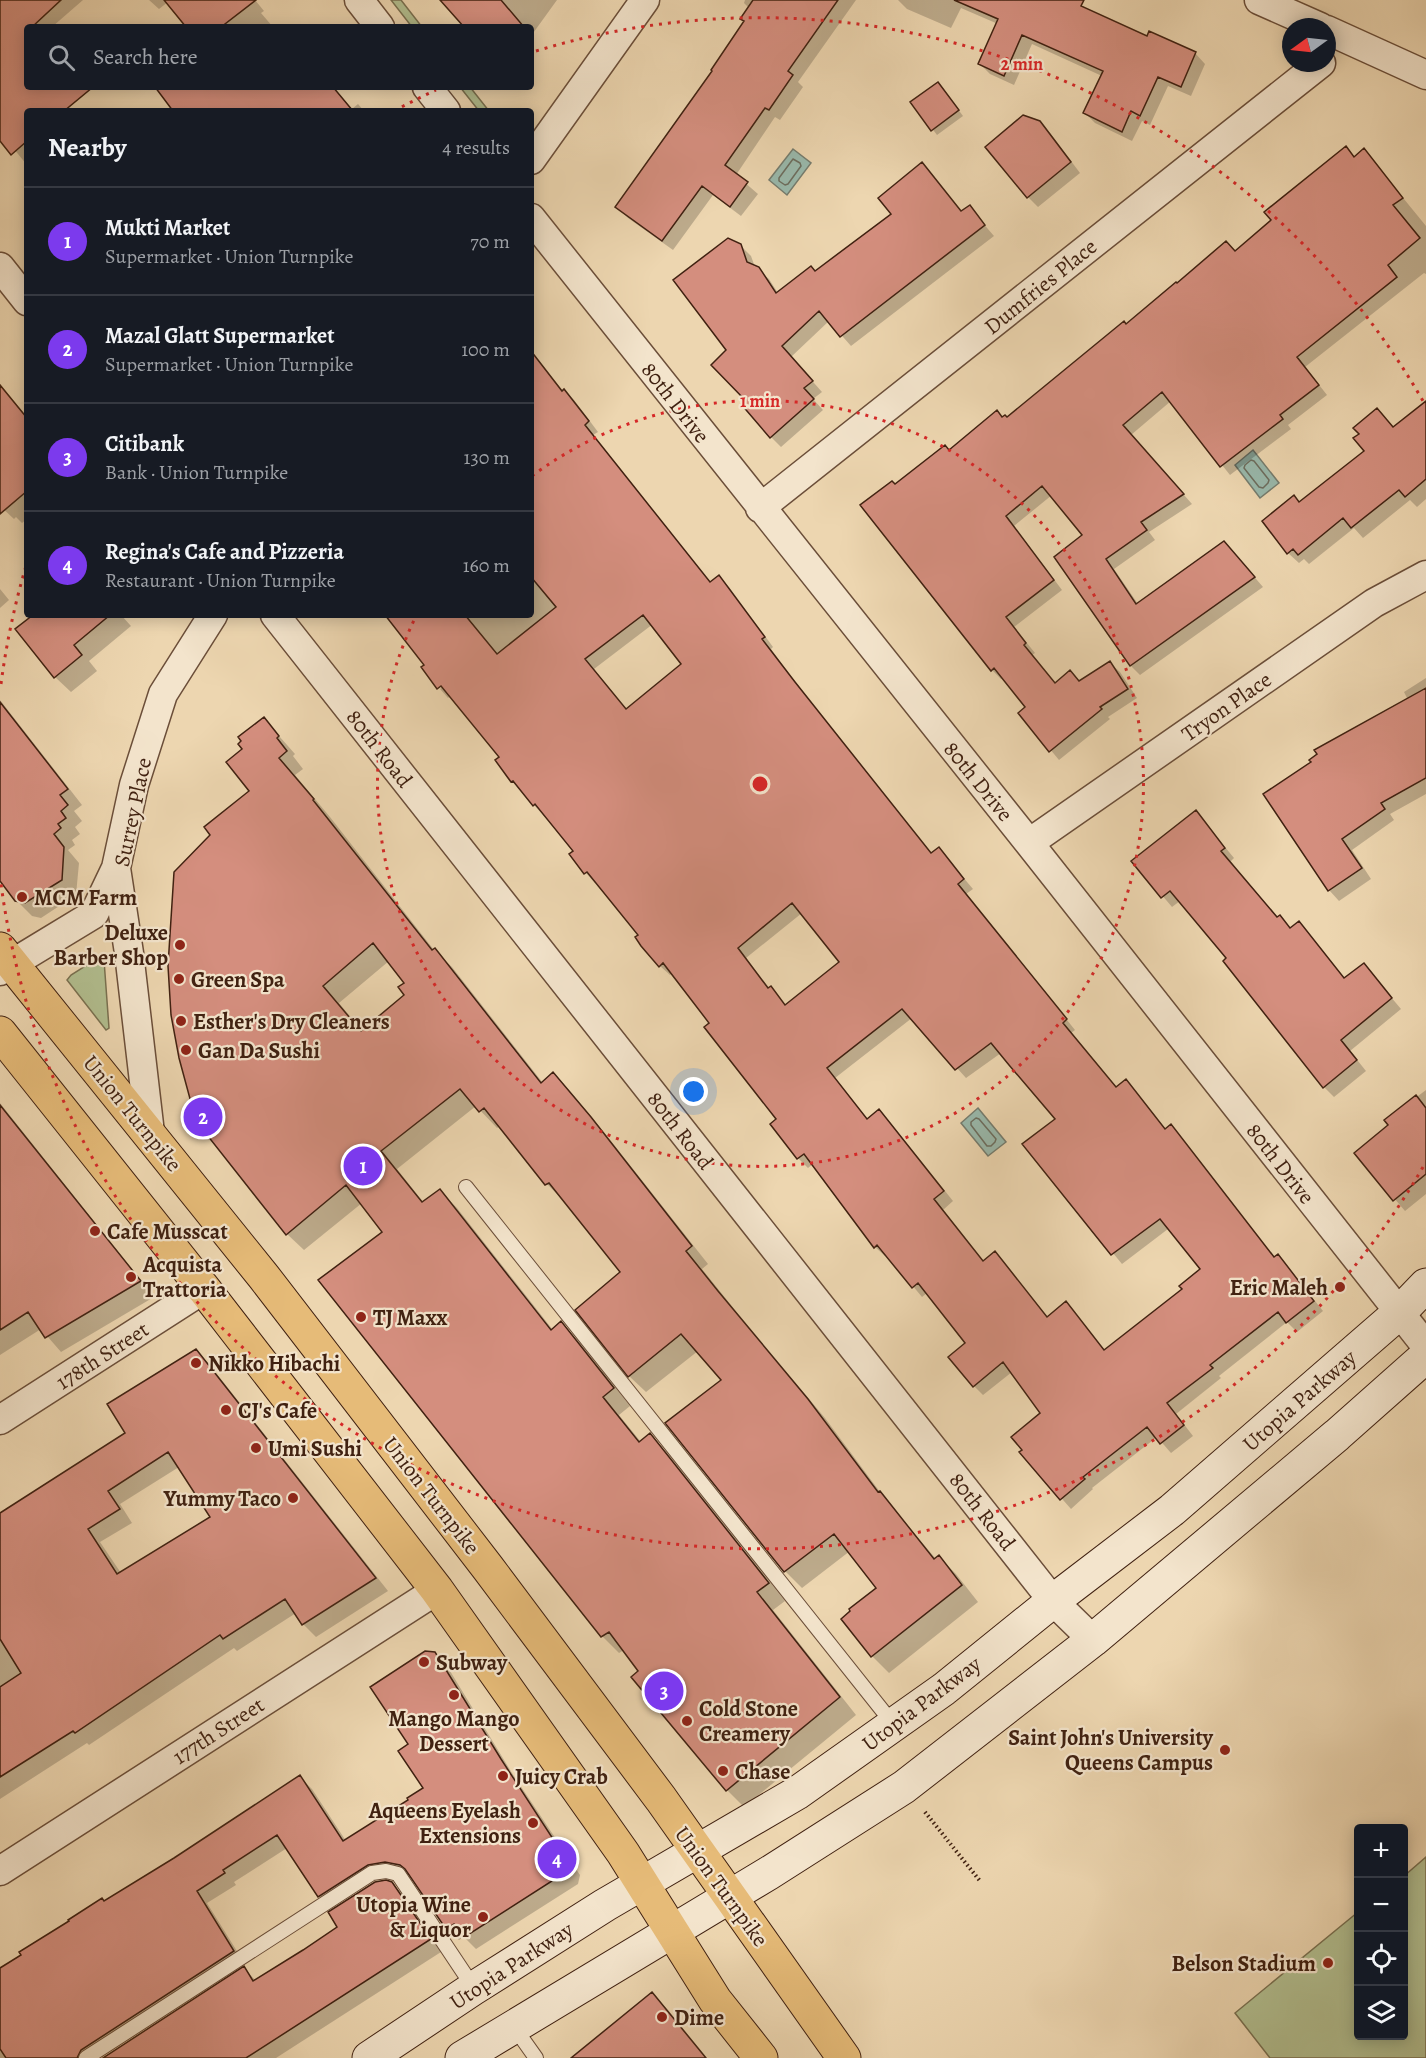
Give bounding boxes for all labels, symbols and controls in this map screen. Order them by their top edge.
north arrow [1282,18,1336,72]
search box [24,24,534,90]
icon: search [45,41,78,74]
text: Search here [93,42,198,72]
text: 2 min [1001,52,1043,76]
text: Nearby [48,130,127,165]
text: 4 results [442,134,510,161]
text: Mukti Market [105,213,230,243]
text: 1 [64,228,71,255]
text: 70 m [470,228,510,255]
street label: Dumfries Place [978,232,1103,342]
text: Supermarket · Union Turnpike [105,243,353,270]
text: Mazal Glatt Supermarket [105,321,335,351]
text: 2 [63,336,72,363]
text: 100 m [461,336,510,363]
text: Supermarket · Union Turnpike [105,351,353,378]
street label: 80th Drive [634,356,716,449]
text: 1 min [740,389,780,413]
text: Citibank [105,429,184,459]
text: 3 [63,444,72,471]
text: 130 m [464,444,510,471]
text: Bank · Union Turnpike [105,459,288,486]
text: Regina's Cafe and Pizzeria [105,537,344,567]
text: 4 [63,552,72,579]
text: 160 m [463,552,510,579]
text: Restaurant · Union Turnpike [105,567,336,594]
street label: Tryon Place [1176,665,1278,749]
street label: 80th Road [339,703,419,794]
street label: 80th Drive [937,735,1020,828]
street label: Surrey Place [107,755,159,870]
centre of rings [750,774,770,794]
place label: MCM Farm [34,883,137,913]
marker: MCM Farm [15,890,29,904]
place label: Deluxe Barber Shop [54,918,168,973]
marker: Deluxe Barber Shop [173,938,187,952]
place label: Green Spa [191,965,285,995]
marker: Green Spa [172,972,186,986]
place label: Esther's Dry Cleaners [193,1007,390,1037]
marker: Esther's Dry Cleaners [174,1014,188,1028]
place label: Gan Da Sushi [198,1036,320,1066]
marker: Gan Da Sushi [179,1043,193,1057]
street label: Union Turnpike [76,1049,189,1178]
your location [679,1077,708,1106]
street label: 80th Road [640,1085,720,1176]
pin: 2 [184,1094,222,1140]
street label: 80th Drive [1239,1117,1321,1210]
pin: 1 [344,1144,382,1188]
place label: Cafe Musscat [107,1217,228,1247]
marker: Cafe Musscat [88,1224,102,1238]
place label: Acquista Trattoria [142,1250,227,1305]
marker: Acquista Trattoria [124,1270,138,1284]
place label: Eric Maleh [1230,1273,1328,1303]
marker: Eric Maleh [1333,1280,1347,1294]
place label: TJ Maxx [373,1303,447,1333]
marker: TJ Maxx [354,1310,368,1324]
street label: 178th Street [50,1315,155,1397]
street label: Utopia Parkway [1236,1343,1363,1459]
place label: Nikko Hibachi [208,1349,340,1379]
marker: Nikko Hibachi [189,1356,203,1370]
place label: CJ's Cafe [238,1396,317,1426]
marker: CJ's Cafe [219,1403,233,1417]
street label: Union Turnpike [376,1430,487,1561]
place label: Umi Sushi [268,1434,362,1464]
marker: Umi Sushi [249,1441,263,1455]
street label: 80th Road [942,1466,1022,1557]
place label: Yummy Taco [163,1484,281,1514]
marker: Yummy Taco [286,1491,300,1505]
place label: Subway [436,1648,508,1678]
street label: Utopia Parkway [856,1649,987,1758]
marker: Subway [417,1655,431,1669]
pin: 3 [644,1668,684,1714]
marker: Mango Mango Dessert [447,1688,461,1702]
street label: 177th Street [167,1690,270,1772]
place label: Cold Stone Creamery [699,1694,798,1749]
place label: Mango Mango Dessert [388,1704,520,1759]
marker: Cold Stone Creamery [680,1714,694,1728]
place label: Saint John's University Queens Campus [1008,1723,1214,1778]
marker: Saint John's University Queens Campus [1218,1743,1232,1757]
place label: Chase [735,1757,790,1787]
place label: Juicy Crab [515,1762,608,1792]
marker: Chase [716,1764,730,1778]
marker: Juicy Crab [496,1769,510,1783]
place label: Aqueens Eyelash Extensions [368,1796,521,1851]
marker: Aqueens Eyelash Extensions [526,1816,540,1830]
street label: Union Turnpike [667,1820,775,1953]
map controls [1354,1824,1408,2040]
button: + [1354,1824,1408,1878]
pin: 4 [538,1836,576,1882]
button: − [1354,1878,1408,1932]
place label: Utopia Wine & Liquor [356,1890,471,1945]
marker: Utopia Wine & Liquor [476,1910,490,1924]
street label: Utopia Parkway [444,1915,579,2017]
button: locate [1354,1932,1408,1986]
place label: Belson Stadium [1171,1949,1316,1979]
marker: Belson Stadium [1321,1956,1335,1970]
button: layers [1354,1986,1408,2040]
place label: Dime [674,2003,724,2033]
marker: Dime [655,2010,669,2024]

